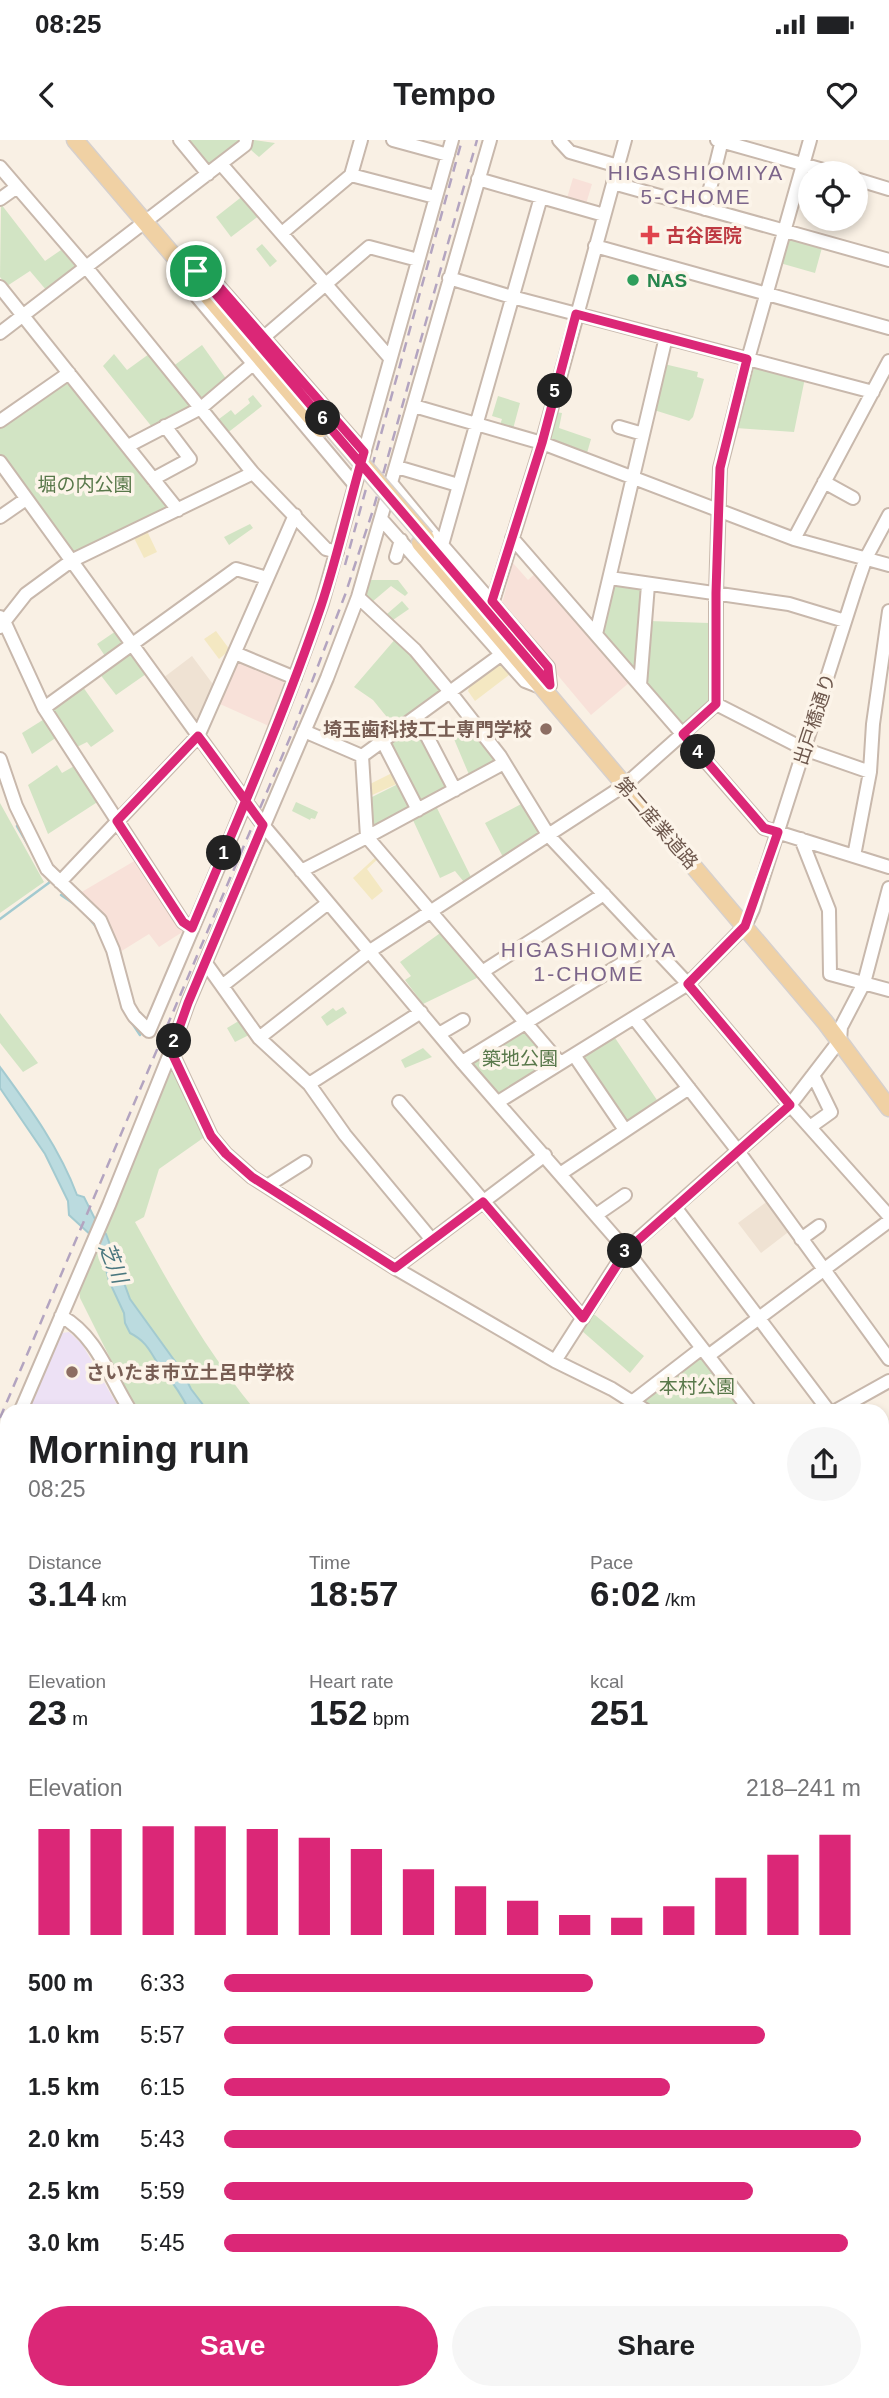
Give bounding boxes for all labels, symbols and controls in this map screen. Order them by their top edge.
text: 08:25 [35,9,102,39]
icon: back [28,76,66,114]
text: Tempo [393,76,496,112]
icon: heart [823,76,861,114]
district label: HIGASHIOMIYA 5-CHOME [608,161,784,208]
map controls [798,161,868,231]
button: locate [798,161,868,231]
marker: 古谷医院 [640,225,660,245]
place label: 古谷医院 [666,225,742,246]
pin [166,241,226,301]
icon: arrive [177,252,215,290]
place label: NAS [647,270,687,291]
marker: NAS [625,272,641,288]
pin: 5 [538,373,572,408]
text: 5 [549,380,560,401]
pin: 6 [306,400,340,436]
text: 6 [317,407,328,428]
park label: 堀の内公園 [37,474,133,495]
street label: 出戸橋通り [790,671,839,768]
place label: 埼玉歯科技工士専門学校 [323,719,532,740]
marker: 埼玉歯科技工士専門学校 [538,721,554,737]
pin: 4 [680,734,716,770]
text: 4 [692,741,703,762]
street label: 第二産業道路 [611,773,702,873]
pin: 1 [206,836,242,870]
text: 1 [218,842,229,863]
district label: HIGASHIOMIYA 1-CHOME [501,938,677,985]
pin: 2 [156,1024,192,1058]
text: 2 [168,1030,179,1051]
park label: 築地公園 [482,1048,558,1069]
pin: 3 [608,1234,642,1268]
water label: 芝川 [95,1239,133,1288]
text: 3 [619,1240,630,1261]
place label: さいたま市立土呂中学校 [86,1362,294,1383]
marker: さいたま市立土呂中学校 [64,1364,80,1380]
park label: 本村公園 [659,1376,735,1397]
button: share [787,1427,861,1501]
text: Morning run [28,1429,250,1471]
text: 08:25 [28,1476,86,1502]
text: Distance [28,1552,102,1573]
text: Time [309,1552,351,1573]
text: Pace [590,1552,633,1573]
text: 3.14 [28,1574,96,1613]
text: 18:57 [309,1574,399,1613]
text: 6:02 [590,1574,660,1613]
text: km [96,1589,127,1610]
text: /km [660,1589,696,1610]
text: Elevation [28,1671,106,1692]
text: Heart rate [309,1671,393,1692]
text: kcal [590,1671,624,1692]
text: 23 [28,1693,67,1732]
text: 152 [309,1693,367,1732]
text: 251 [590,1693,648,1732]
text: m [67,1708,88,1729]
text: bpm [367,1708,410,1729]
text: Elevation [28,1775,123,1801]
text: 218–241 m [746,1775,861,1801]
text: 500 m [28,1970,93,1996]
text: 6:33 [140,1970,185,1996]
text: 1.0 km [28,2022,100,2048]
text: 5:57 [140,2022,185,2048]
text: 1.5 km [28,2074,100,2100]
text: 6:15 [140,2074,185,2100]
text: 2.0 km [28,2126,100,2152]
text: 5:43 [140,2126,185,2152]
text: 2.5 km [28,2178,100,2204]
text: 5:59 [140,2178,185,2204]
text: 3.0 km [28,2230,100,2256]
text: 5:45 [140,2230,185,2256]
button: Save [28,2306,438,2386]
button: Share [452,2306,861,2386]

